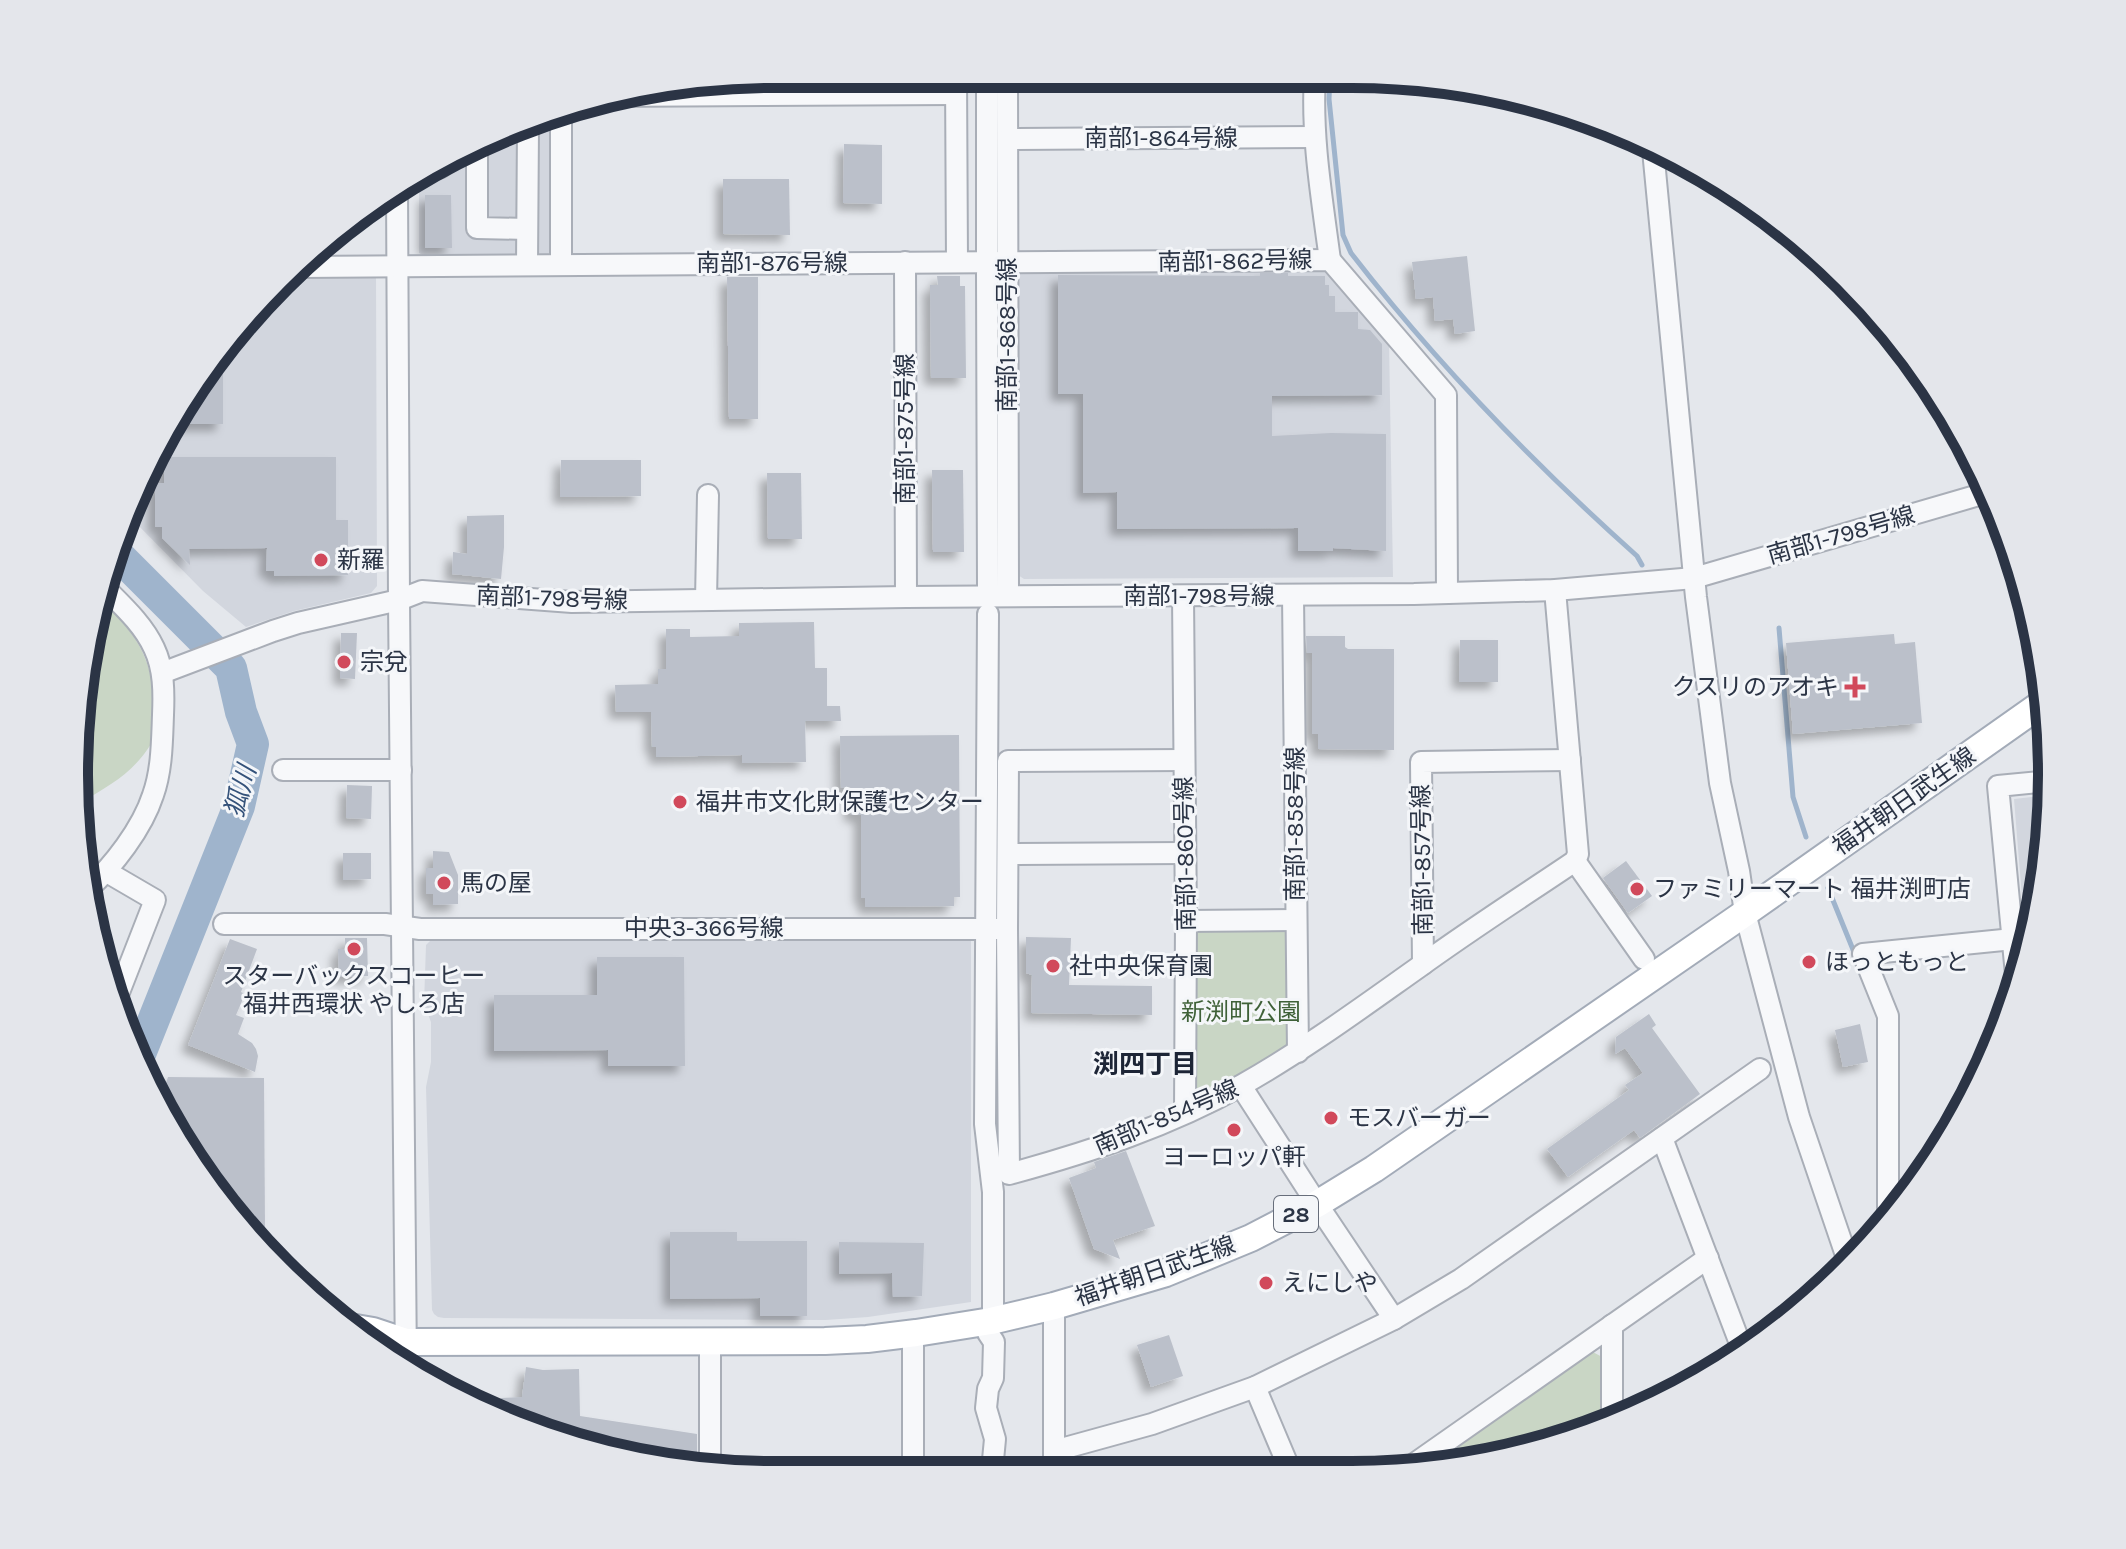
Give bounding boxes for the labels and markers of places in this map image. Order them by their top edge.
place label: 新羅 [337,546,385,574]
marker: 新羅 [312,551,330,569]
place label: 宗兌 [360,648,408,676]
marker: 宗兌 [335,653,353,671]
place label: クスリのアオキ [1672,673,1839,701]
marker: クスリのアオキ [1846,678,1864,696]
place label: 福井市文化財保護センター [696,788,984,816]
marker: 福井市文化財保護センター [671,793,689,811]
place label: 馬の屋 [460,869,532,897]
marker: 馬の屋 [435,874,453,892]
place label: ファミリーマート 福井渕町店 [1653,875,1971,903]
marker: ファミリーマート 福井渕町店 [1628,880,1646,898]
marker: スターバックスコーヒー 福井西環状 やしろ店 [345,940,363,958]
place label: ほっともっと [1825,948,1969,976]
place label: 社中央保育園 [1069,952,1213,980]
marker: ほっともっと [1800,953,1818,971]
marker: 社中央保育園 [1044,957,1062,975]
place label: スターバックスコーヒー 福井西環状 やしろ店 [222,962,486,1018]
place label: モスバーガー [1347,1104,1491,1132]
marker: モスバーガー [1322,1109,1340,1127]
marker: ヨーロッパ軒 [1225,1121,1243,1139]
place label: ヨーロッパ軒 [1162,1143,1306,1171]
place label: えにしや [1282,1269,1378,1297]
marker: えにしや [1257,1274,1275,1292]

